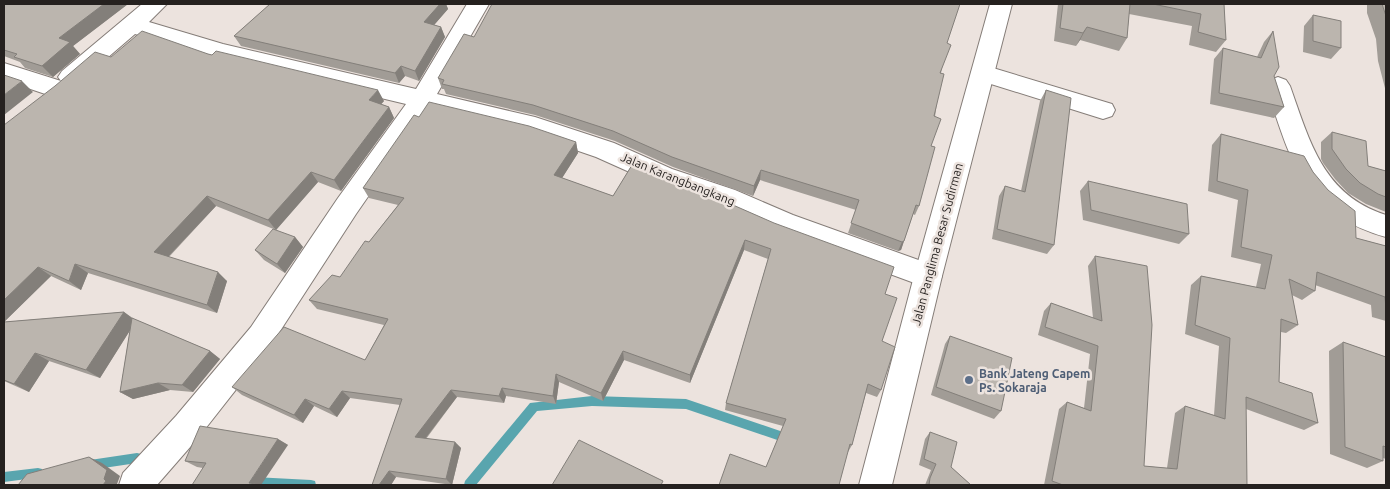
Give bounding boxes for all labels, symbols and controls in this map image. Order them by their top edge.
street label: Jalan Karangbangkang [619,150,737,208]
street label: Jalan Panglima Besar Sudirman [909,162,965,326]
place label: Bank Jateng Capem Ps. Sokaraja [979,367,1090,394]
marker: Bank Jateng Capem Ps. Sokaraja [963,374,975,386]

